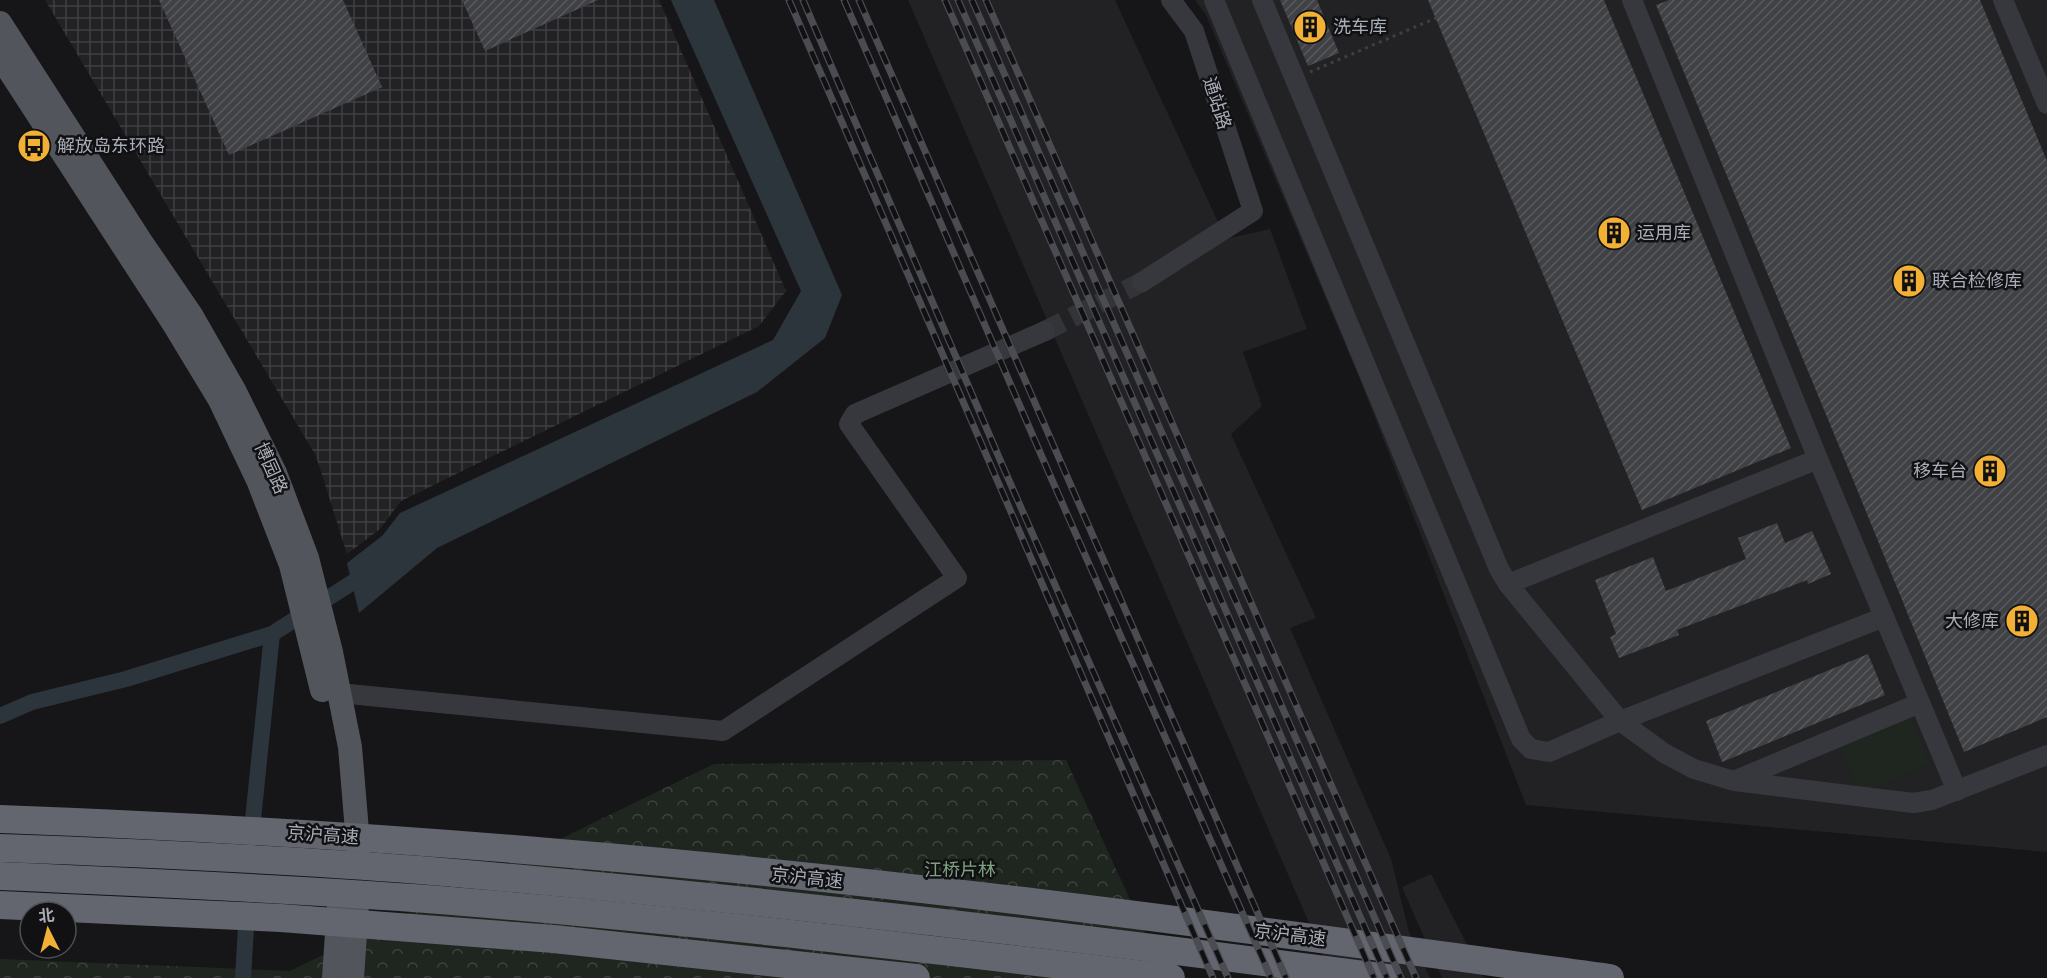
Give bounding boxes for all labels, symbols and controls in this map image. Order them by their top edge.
building icon: 洗车库 [1292,9,1328,45]
place label: 洗车库 [1333,16,1387,38]
street label: 通站路 [1198,74,1236,132]
bus stop icon: 解放岛东环路 [16,128,52,164]
place label: 解放岛东环路 [57,135,165,157]
building icon: 运用库 [1596,215,1632,251]
place label: 运用库 [1637,222,1691,244]
building icon: 联合检修库 [1891,263,1927,299]
place label: 联合检修库 [1932,270,2022,292]
street label: 博园路 [250,439,292,497]
building icon: 移车台 [1972,453,2008,489]
place label: 移车台 [1913,460,1967,482]
building icon: 大修库 [2004,603,2040,639]
place label: 大修库 [1945,610,1999,632]
street label: 京沪高速 [286,822,360,848]
park label: 江桥片林 [924,859,996,881]
street label: 京沪高速 [770,863,844,893]
north arrow [18,900,78,960]
text: 北 [38,905,55,926]
street label: 京沪高速 [1253,920,1327,950]

